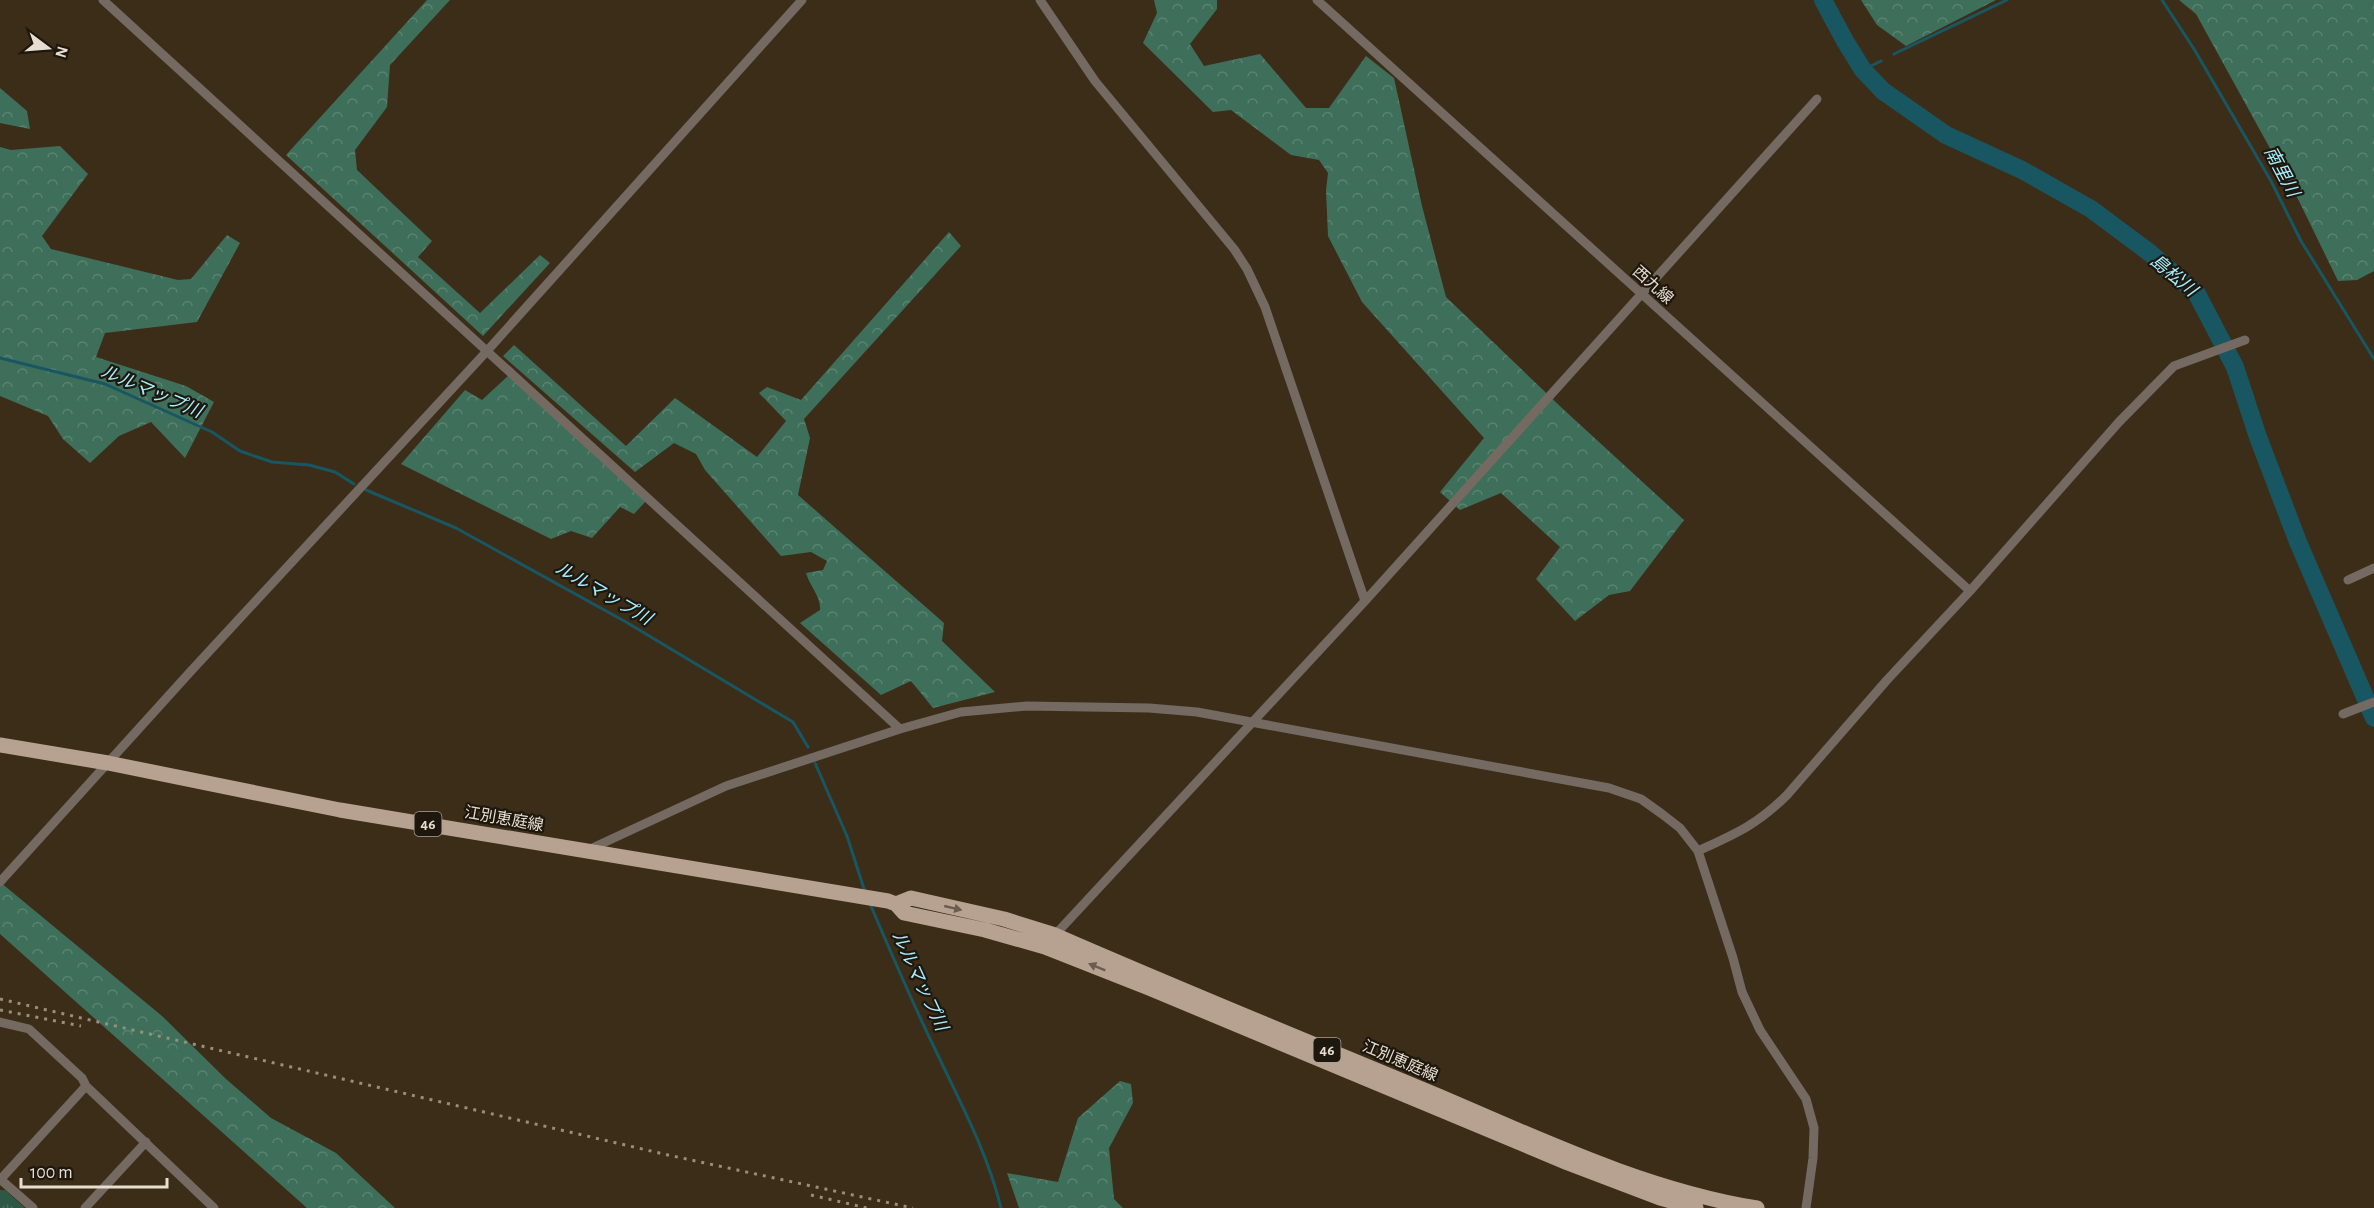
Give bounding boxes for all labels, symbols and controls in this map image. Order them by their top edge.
north arrow [18,18,78,78]
text: N [52,44,71,59]
water label: 南里川 [2260,143,2304,202]
water label: 島松川 [2147,250,2202,302]
street label: 西九線 [1630,262,1677,307]
water label: ルルマップ川 [98,362,206,422]
water label: ルルマップ川 [552,558,656,630]
street label: 江別恵庭線 [463,803,545,834]
road number: 46 [414,812,442,836]
one-way arrow [943,903,962,913]
water label: ルルマップ川 [888,928,952,1036]
one-way arrow [1087,962,1105,972]
street label: 江別恵庭線 [1360,1037,1440,1084]
road number: 46 [1314,1038,1340,1062]
scale bar [21,1151,166,1189]
text: 100 m [30,1164,73,1182]

